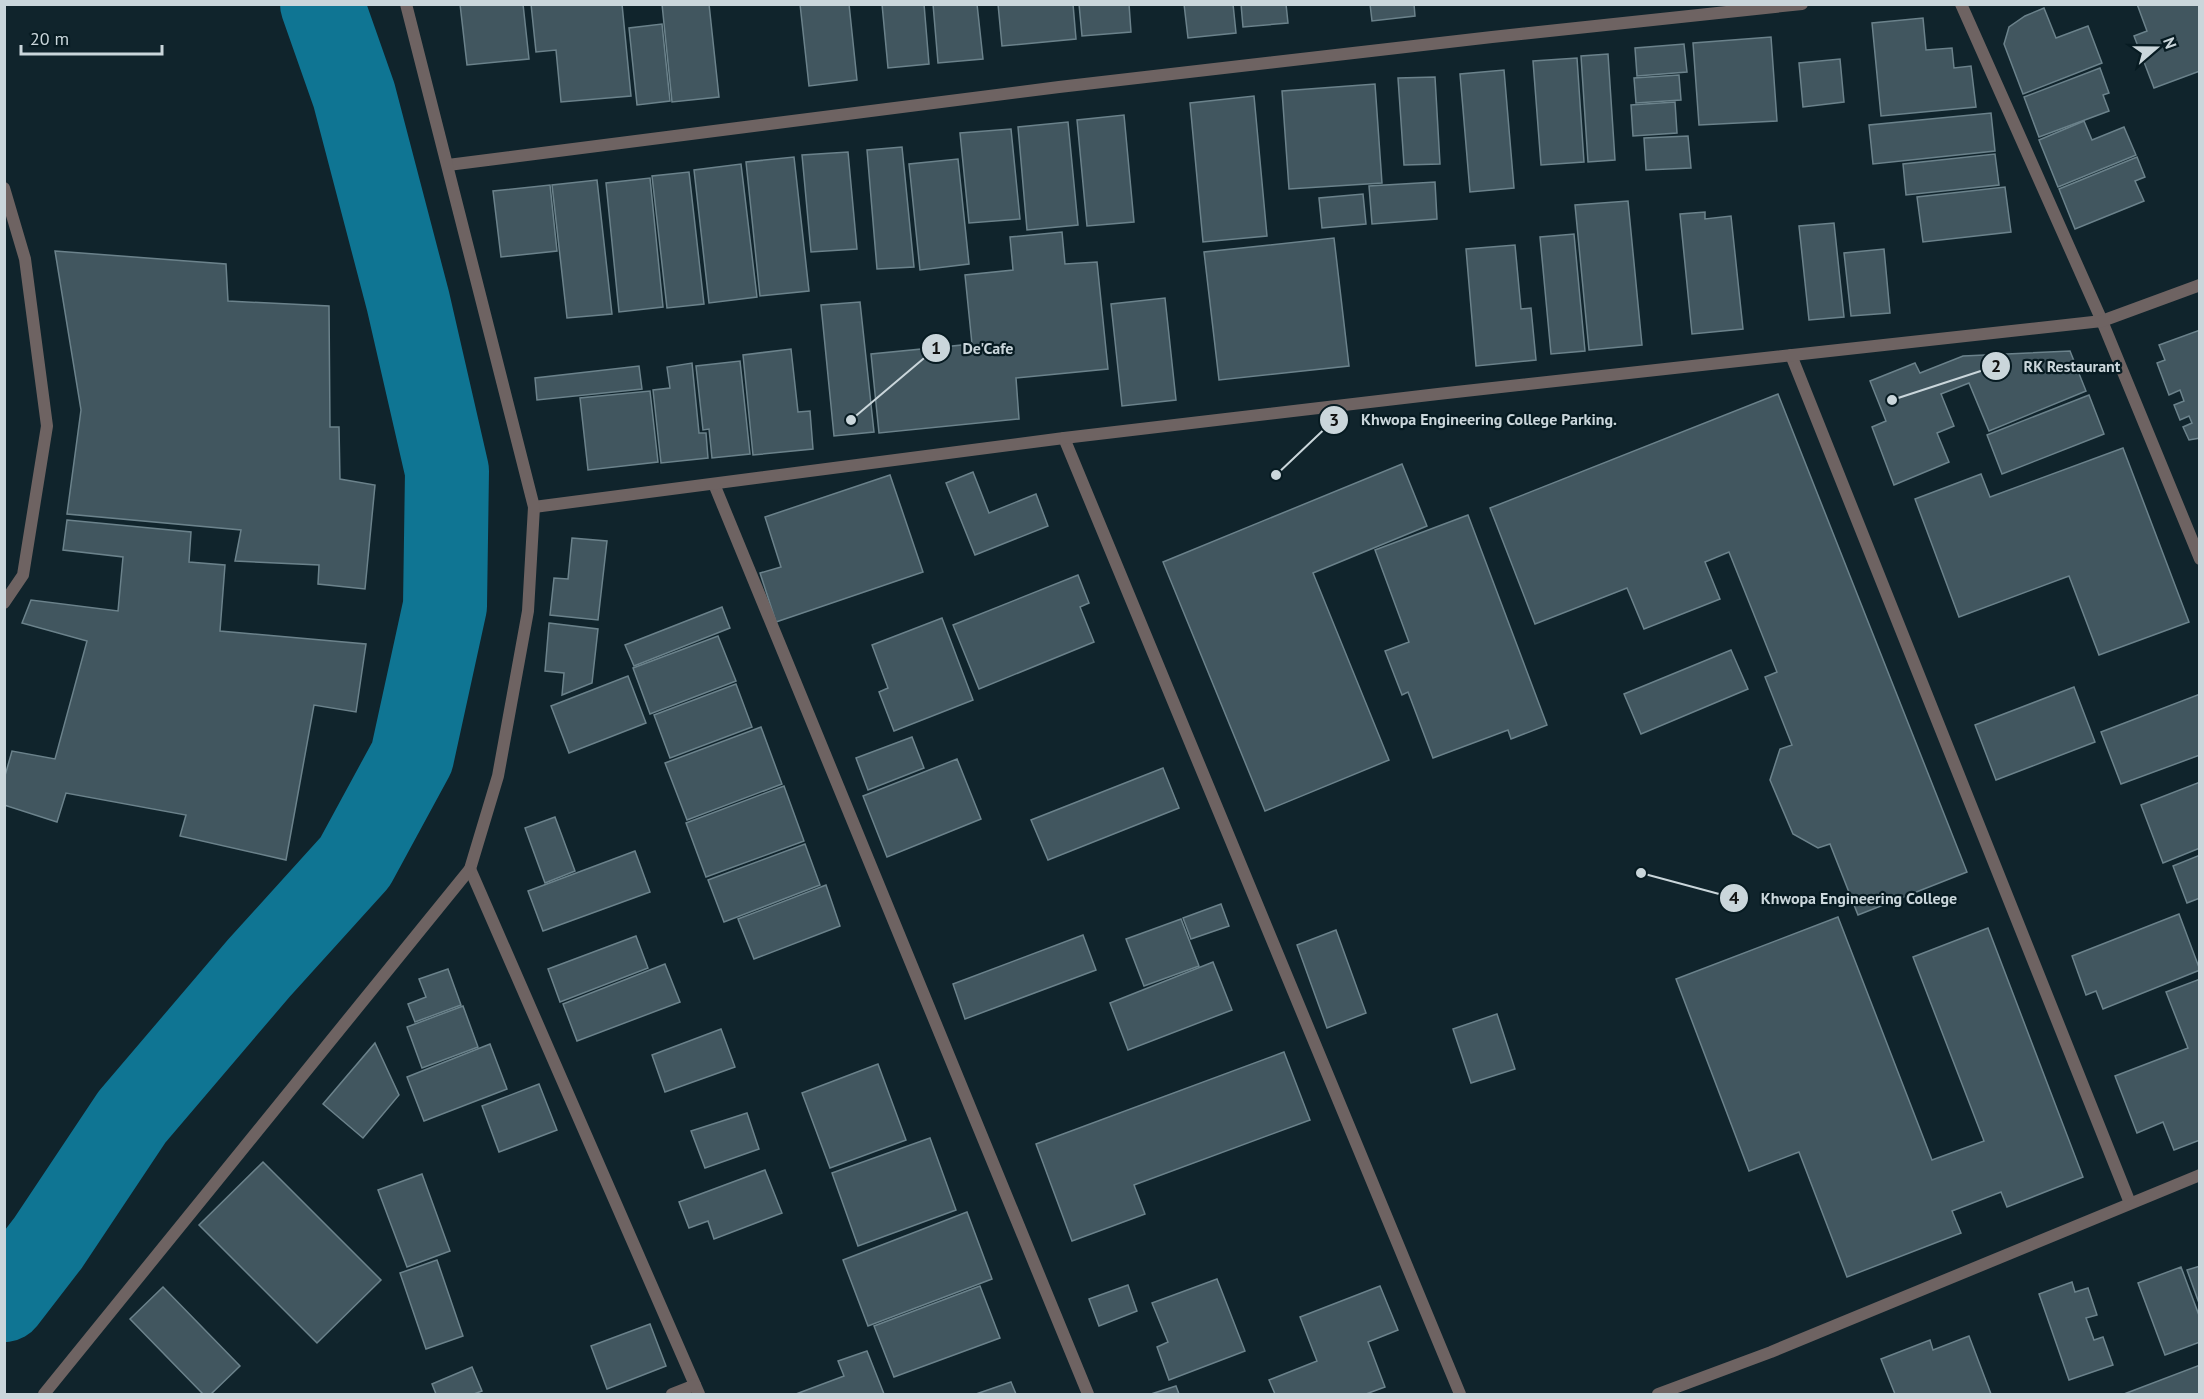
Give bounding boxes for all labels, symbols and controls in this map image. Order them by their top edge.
scale bar [21,18,162,56]
north arrow [2126,18,2186,78]
text: 20 m [30,27,69,50]
text: N [2159,35,2181,51]
callout: De'Cafe [921,331,1026,365]
text: 1 [931,336,941,359]
text: De'Cafe [963,338,1014,358]
callout: RK Restaurant [1981,349,2133,383]
text: 2 [1991,354,2001,377]
text: RK Restaurant [2024,356,2121,376]
callout: Khwopa Engineering College Parking. [1319,403,1629,437]
text: 3 [1329,408,1339,431]
text: Khwopa Engineering College Parking. [1361,409,1617,429]
callout: Khwopa Engineering College [1719,881,1970,915]
text: 4 [1729,886,1739,909]
text: Khwopa Engineering College [1761,888,1957,908]

